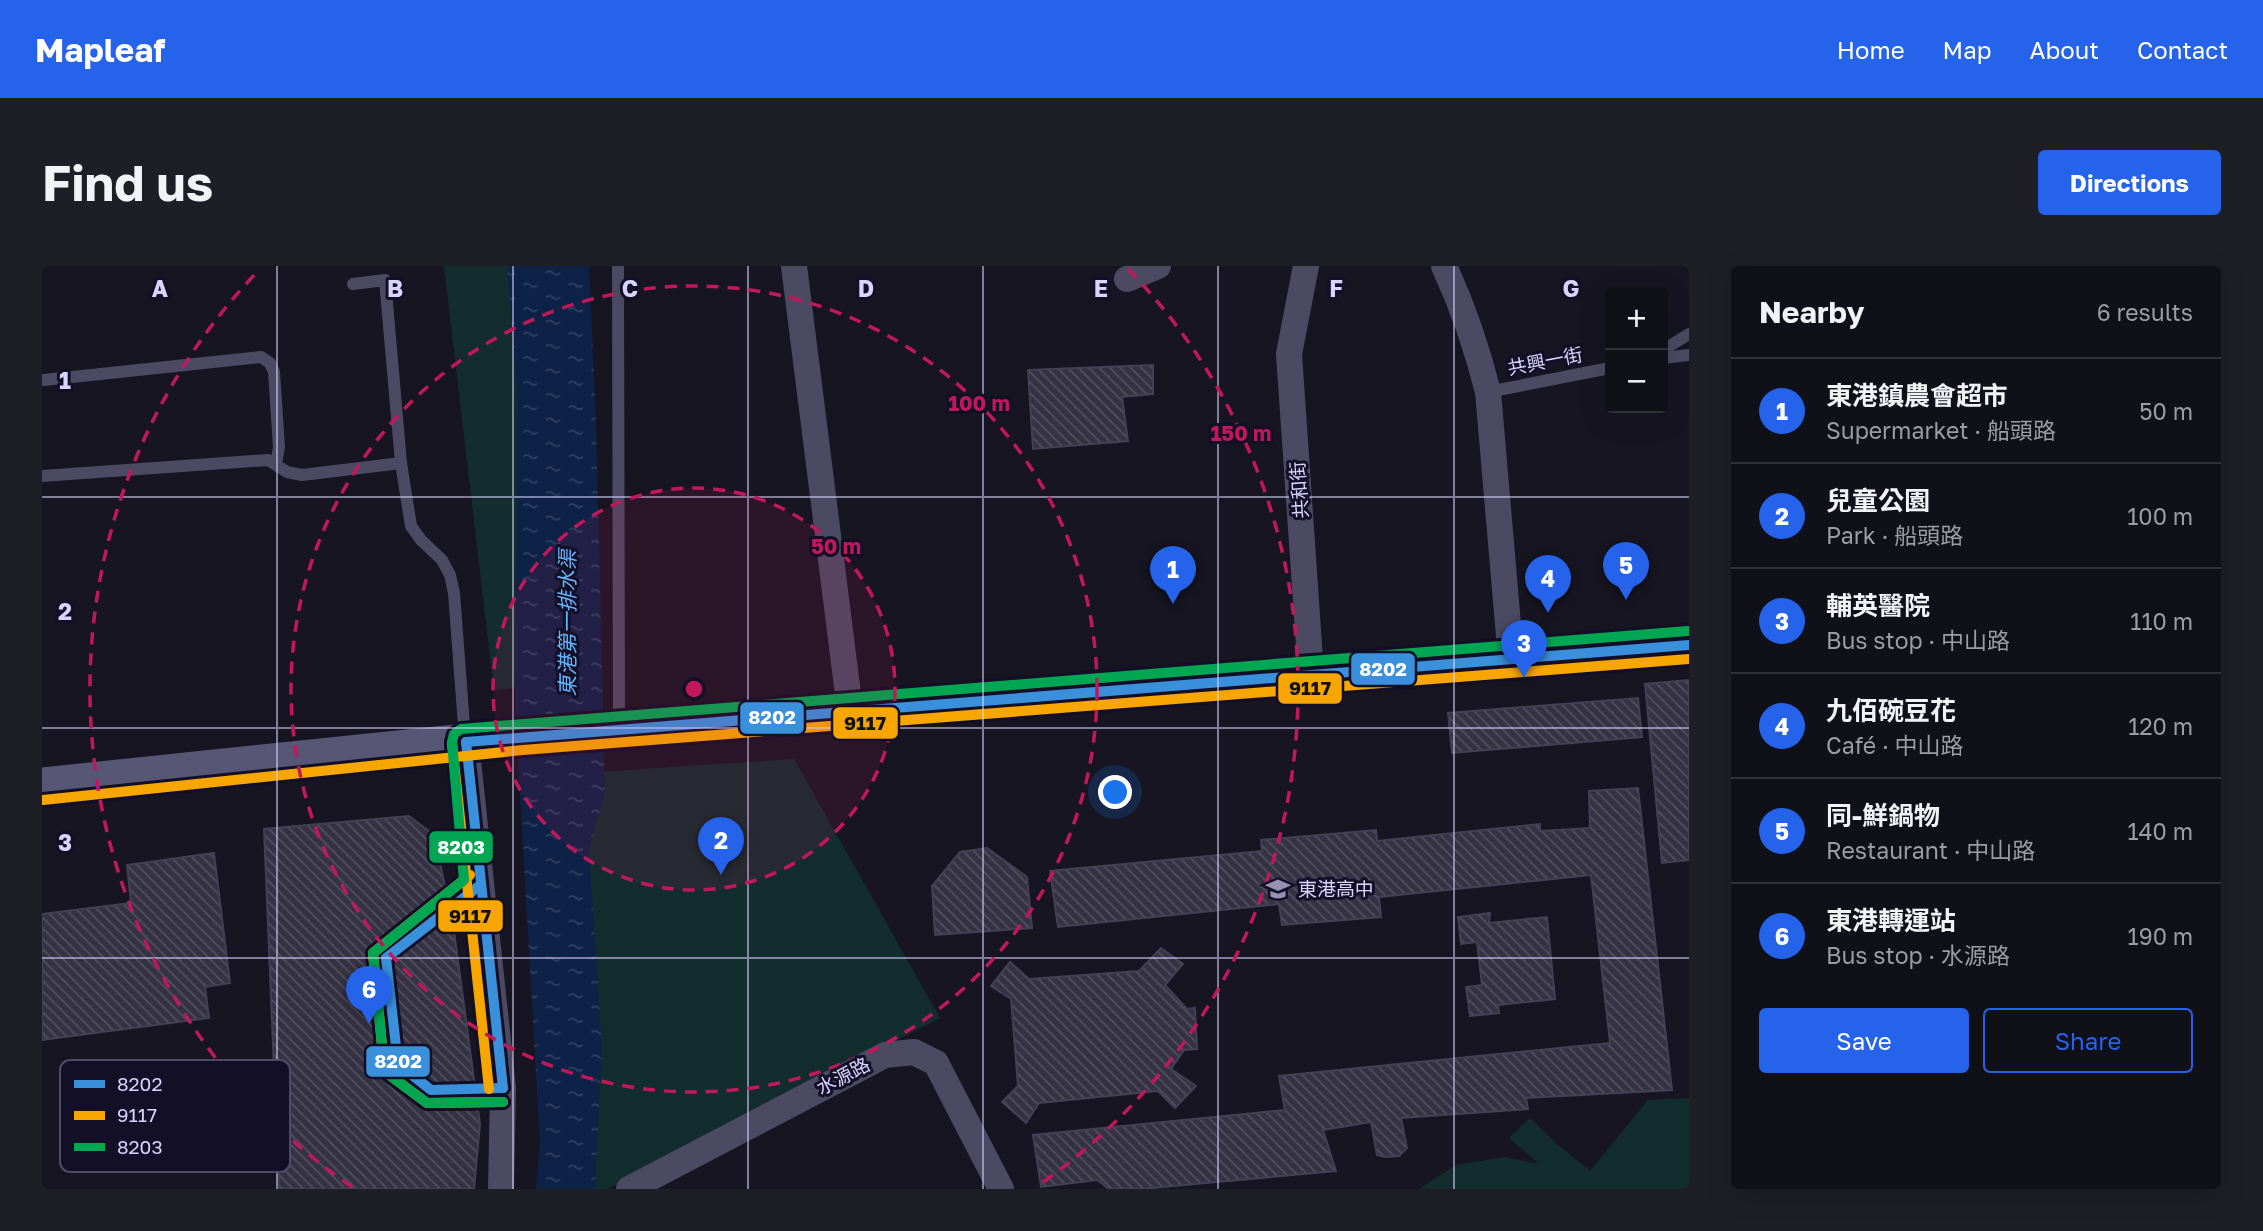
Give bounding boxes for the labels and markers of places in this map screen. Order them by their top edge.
pin: 5 [1603,542,1649,600]
pin: 1 [1150,546,1196,604]
pin: 4 [1525,555,1571,613]
pin: 3 [1501,620,1547,678]
centre of rings [682,677,706,701]
pin: 2 [698,817,744,875]
school or university icon: 東港高中 [1264,875,1292,903]
place label: 東港高中 [1298,877,1374,900]
pin: 6 [346,966,392,1024]

